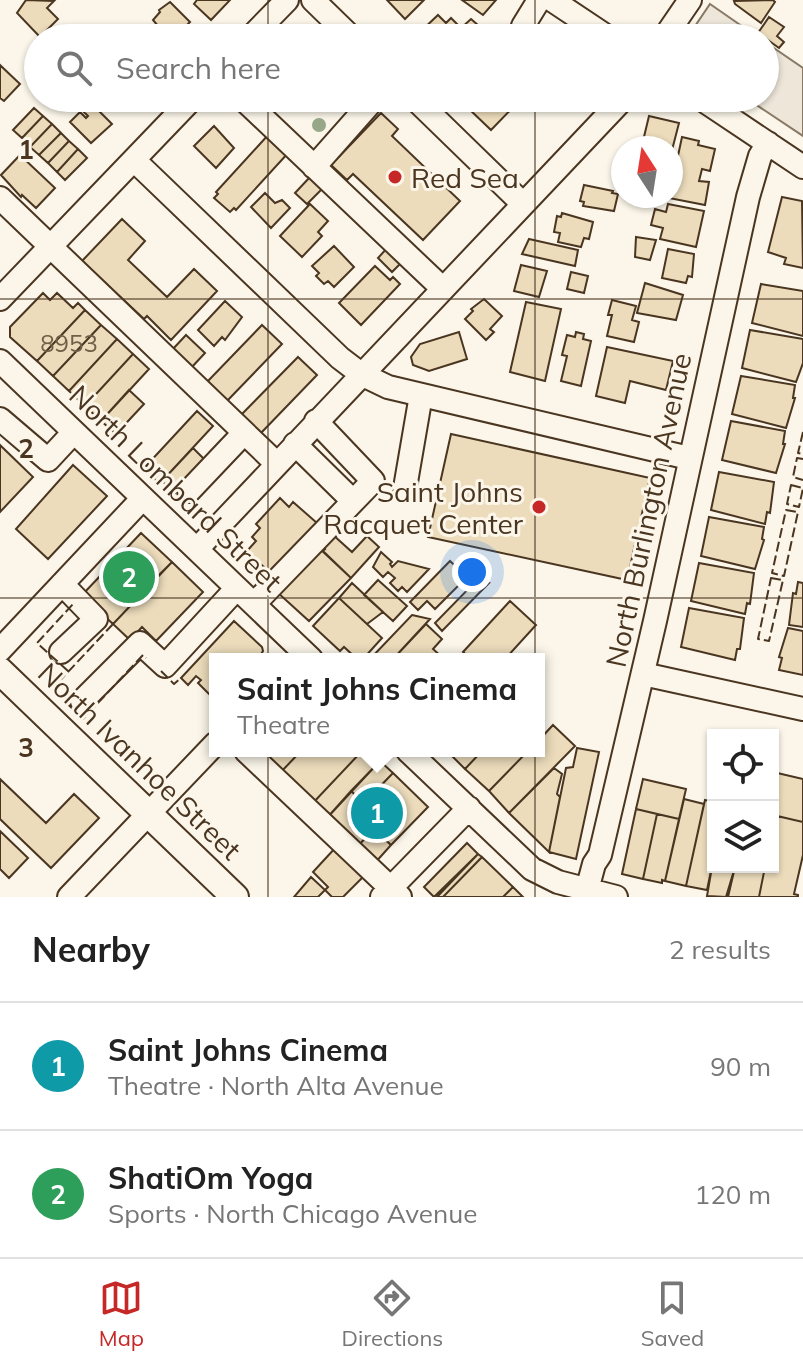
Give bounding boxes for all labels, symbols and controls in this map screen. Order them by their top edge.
search box [24,24,779,112]
icon: search [52,46,96,90]
text: Search here [116,49,281,87]
text: 1 [18,133,34,166]
north arrow [611,136,683,208]
place label: Red Sea [411,160,519,195]
marker: Red Sea [386,168,404,186]
house number: 8953 [40,328,98,358]
street label: North Burlington Avenue [598,350,698,670]
street label: North Lombard Street [62,377,290,599]
text: 2 [18,432,34,465]
place label: Saint Johns Racquet Center [323,474,524,541]
marker: Saint Johns Racquet Center [530,498,548,516]
pin: 2 [103,547,155,607]
your location [452,552,492,592]
popup [209,653,545,757]
street label: North Ivanhoe Street [31,655,249,867]
text: Saint Johns Cinema [237,670,517,708]
text: Theatre [237,708,330,741]
map controls [707,729,779,873]
button: locate [707,729,779,801]
text: 3 [18,731,34,764]
pin: 1 [351,783,403,843]
button: layers [707,801,779,873]
text: Nearby [32,928,150,971]
text: 2 results [669,933,771,966]
text: Saint Johns Cinema [108,1031,388,1069]
text: 1 [50,1050,66,1083]
text: 90 m [710,1050,771,1083]
text: Theatre · North Alta Avenue [108,1069,444,1102]
text: ShatiOm Yoga [108,1159,313,1197]
text: 2 [50,1178,66,1211]
text: 120 m [695,1178,771,1211]
text: Sports · North Chicago Avenue [108,1197,477,1230]
tab: Map [99,1276,144,1352]
tab: Directions [342,1276,443,1352]
tab: Saved [641,1276,704,1352]

